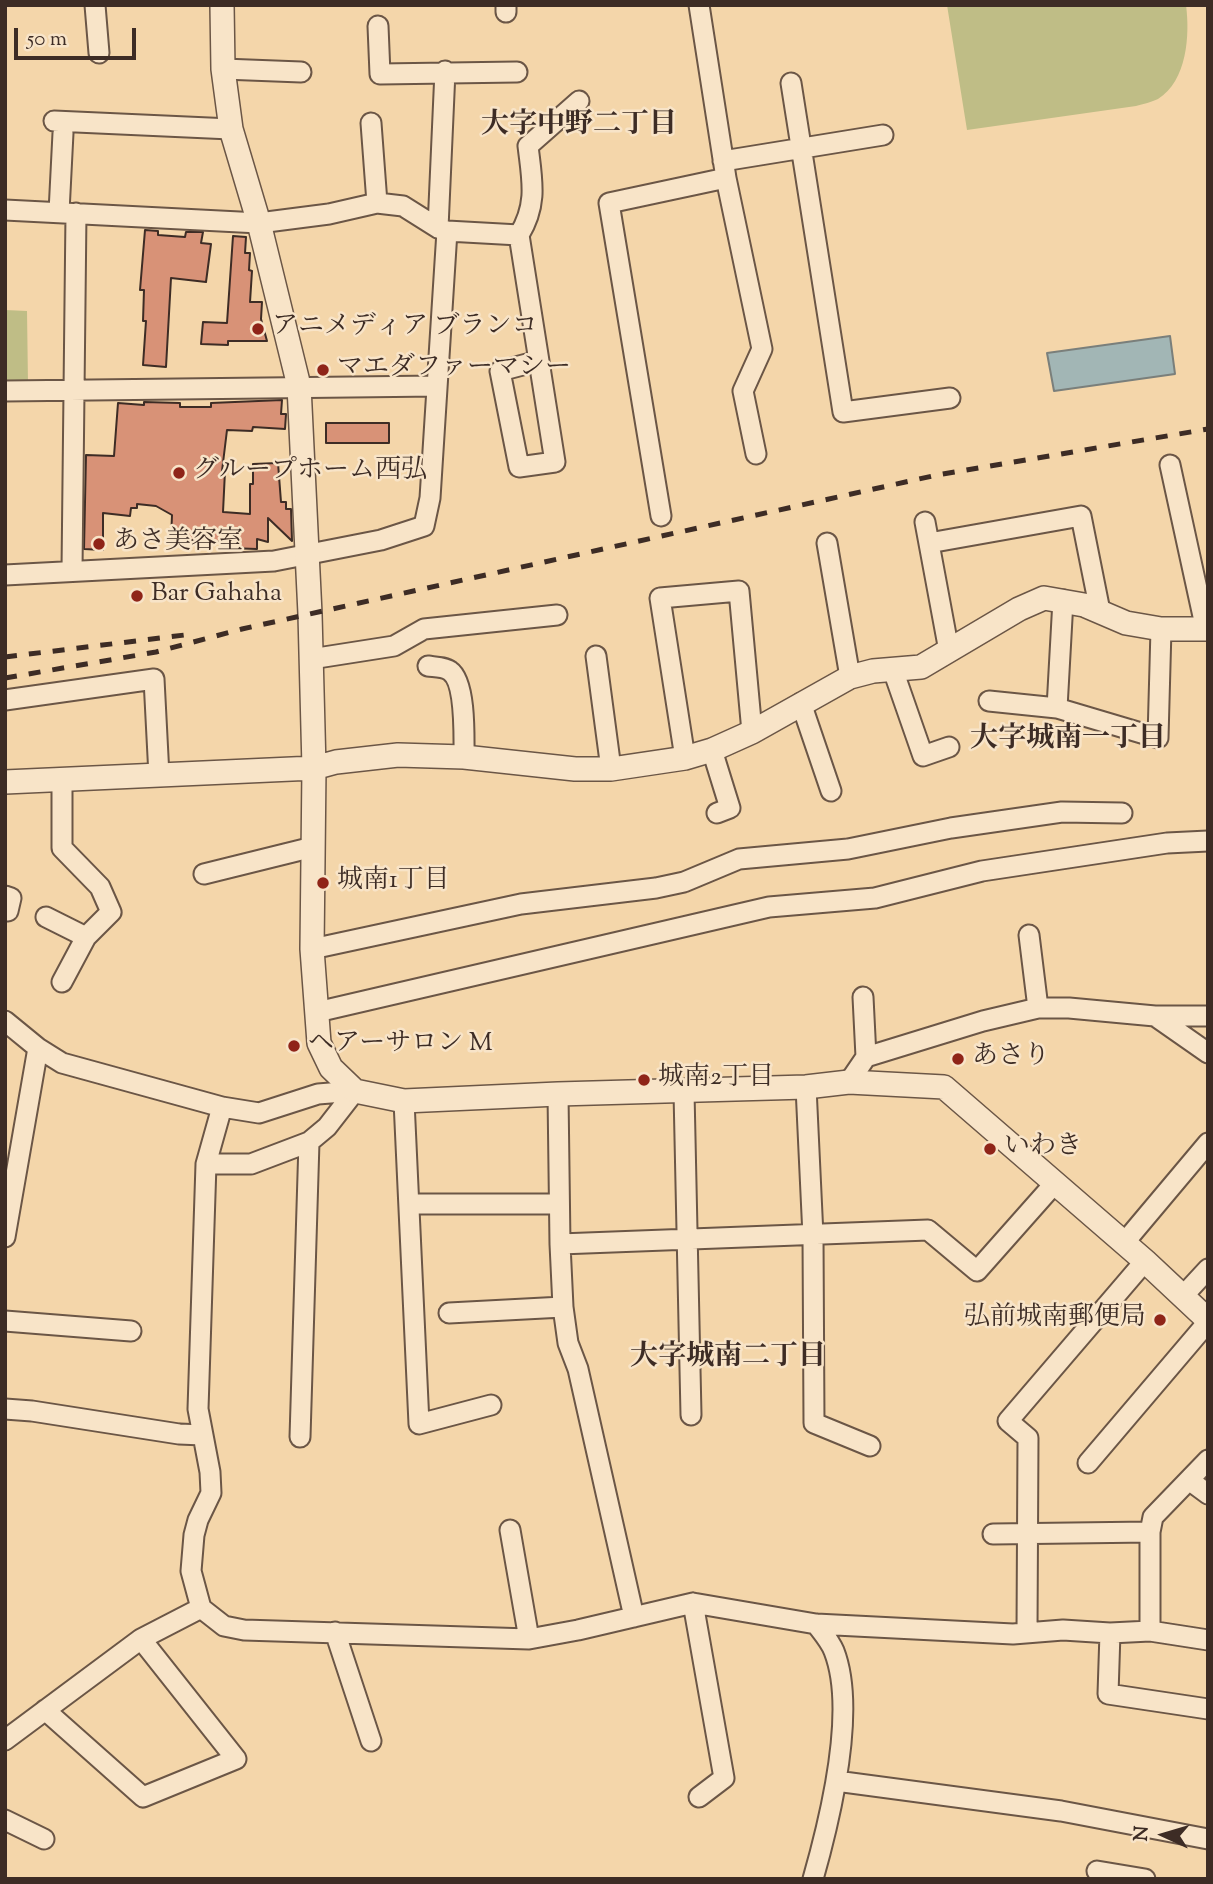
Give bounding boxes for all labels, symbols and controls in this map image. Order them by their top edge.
scale bar [18,14,140,58]
text: 50 m [27,25,67,55]
district label: 大字中野二丁目 [481,110,677,144]
place label: アニメディア ブランコ [272,313,538,345]
marker: アニメディア ブランコ [250,321,266,337]
place label: マエダファーマシー [337,354,571,386]
marker: マエダファーマシー [315,362,331,378]
place label: グループホーム西弘 [193,457,427,489]
marker: グループホーム西弘 [171,465,187,481]
place label: あさ美容室 [113,528,243,560]
marker: あさ美容室 [91,536,107,552]
place label: Bar Gahaha [151,580,282,612]
marker: Bar Gahaha [129,588,145,604]
district label: 大字城南一丁目 [970,724,1166,758]
place label: 城南1丁目 [337,867,450,899]
marker: 城南1丁目 [315,875,331,891]
place label: ヘアーサロン M [308,1030,493,1062]
marker: ヘアーサロン M [286,1038,302,1054]
place label: あさり [972,1043,1050,1075]
marker: あさり [950,1051,966,1067]
place label: 城南2丁目 [658,1064,774,1096]
marker: 城南2丁目 [636,1072,652,1088]
place label: いわき [1004,1133,1082,1165]
marker: いわき [982,1141,998,1157]
place label: 弘前城南郵便局 [964,1304,1146,1336]
marker: 弘前城南郵便局 [1152,1312,1168,1328]
district label: 大字城南二丁目 [630,1342,826,1376]
north arrow [1129,1800,1199,1870]
text: N [1129,1825,1157,1842]

